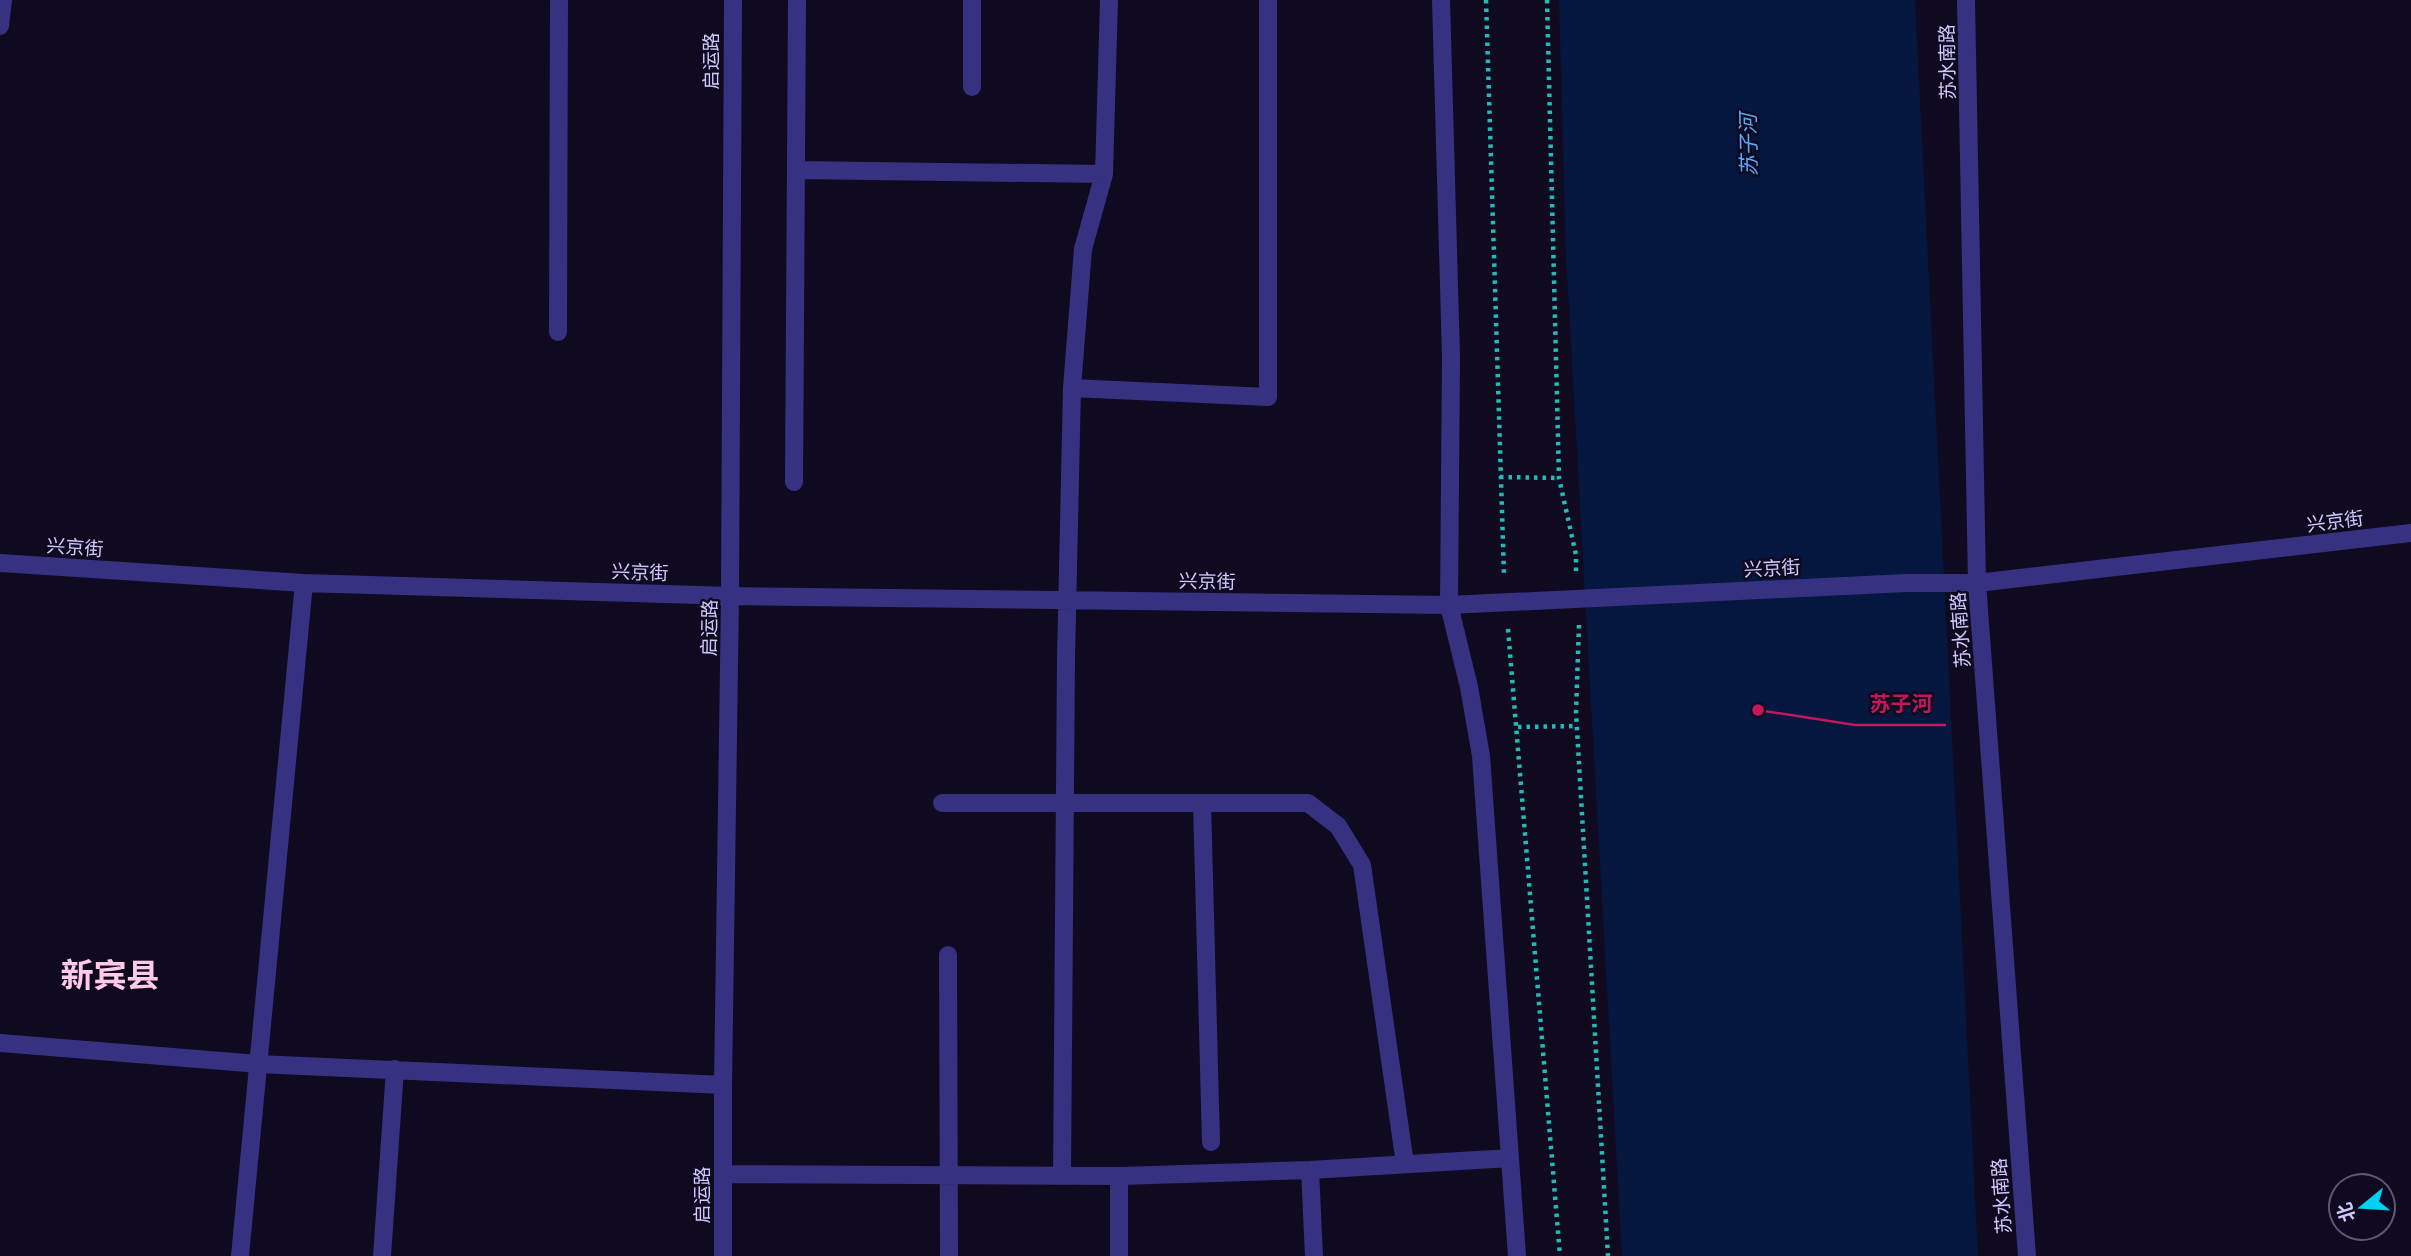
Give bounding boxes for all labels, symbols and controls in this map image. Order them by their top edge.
street label: 苏水南路 [1935,24,1960,100]
street label: 启运路 [700,32,723,90]
water label: 苏子河 [1735,109,1762,177]
street label: 兴京街 [2305,507,2365,536]
street label: 兴京街 [46,534,104,561]
street label: 兴京街 [1743,556,1801,581]
street label: 兴京街 [611,560,669,585]
street label: 兴京街 [1178,570,1236,593]
street label: 苏水南路 [1946,591,1975,669]
street label: 启运路 [698,599,721,657]
callout: 苏子河 [1855,683,1946,725]
text: 苏子河 [1870,691,1933,716]
district label: 新宾县 [61,955,160,995]
street label: 苏水南路 [1987,1157,2016,1235]
street label: 启运路 [691,1166,714,1224]
north arrow [2327,1172,2397,1242]
text: 北 [2332,1200,2360,1225]

